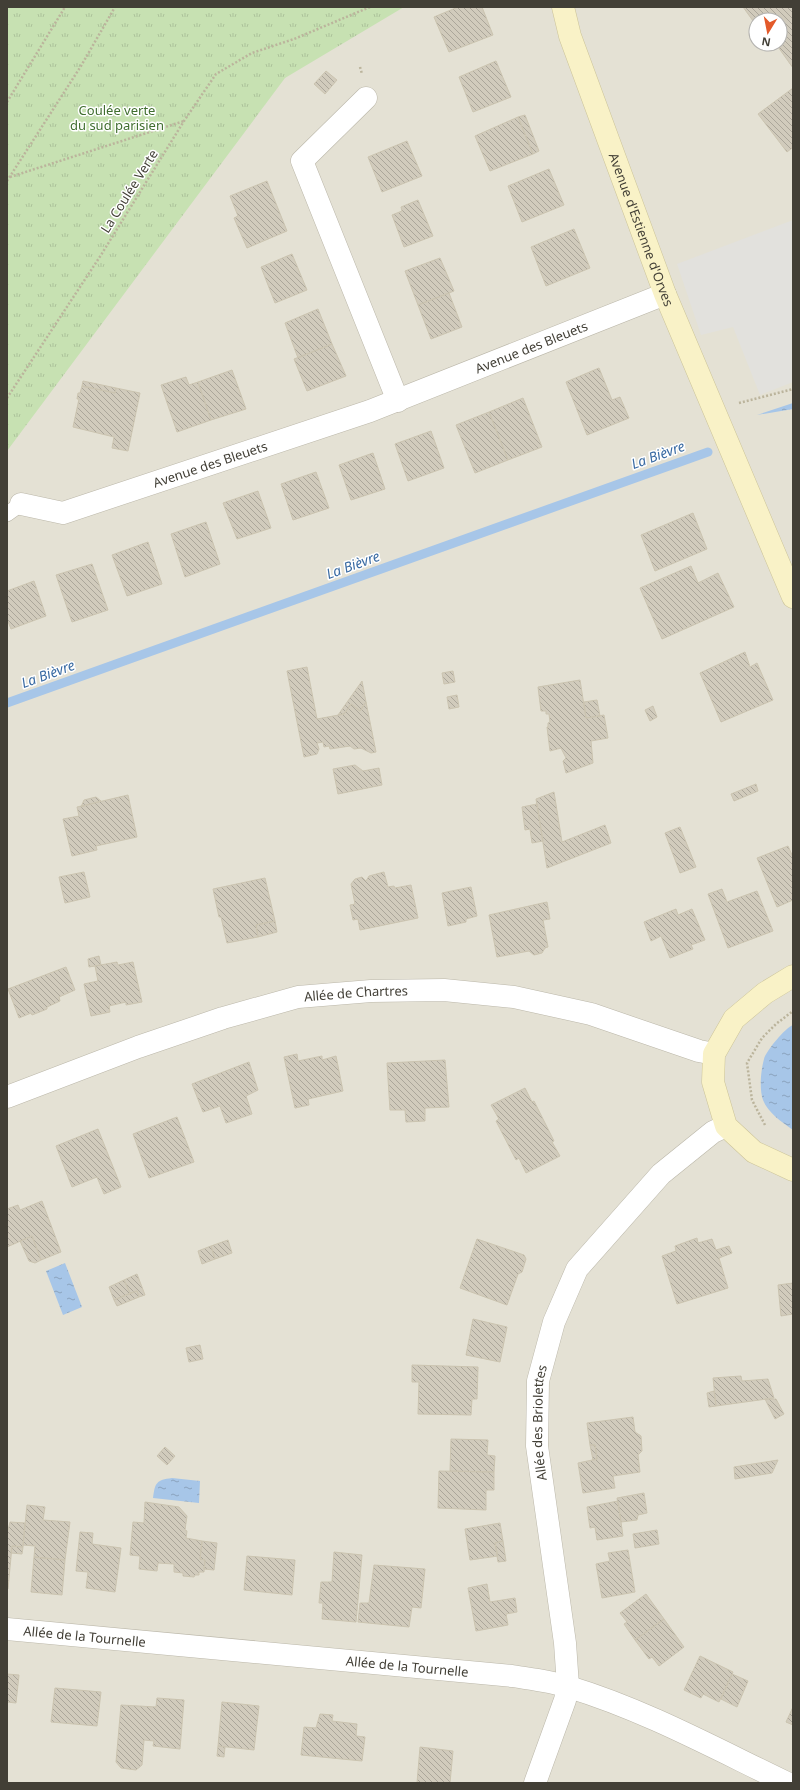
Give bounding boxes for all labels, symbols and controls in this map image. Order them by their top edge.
north arrow [748,12,788,52]
text: N [760,34,772,51]
park label: Coulée verte du sud parisien [70,101,164,134]
street label: La Coulée Verte [96,146,162,236]
street label: Avenue d'Estienne d'Orves [605,150,678,309]
street label: Avenue des Bleuets [472,317,590,377]
water label: La Bièvre [628,436,687,473]
street label: Avenue des Bleuets [151,437,270,492]
water label: La Bièvre [323,546,382,583]
water label: La Bièvre [18,655,77,692]
street label: Allée de Chartres [303,981,408,1005]
street label: Allée des Briolettes [528,1362,551,1482]
street label: Allée de la Tournelle [23,1622,147,1651]
street label: Allée de la Tournelle [345,1652,469,1681]

